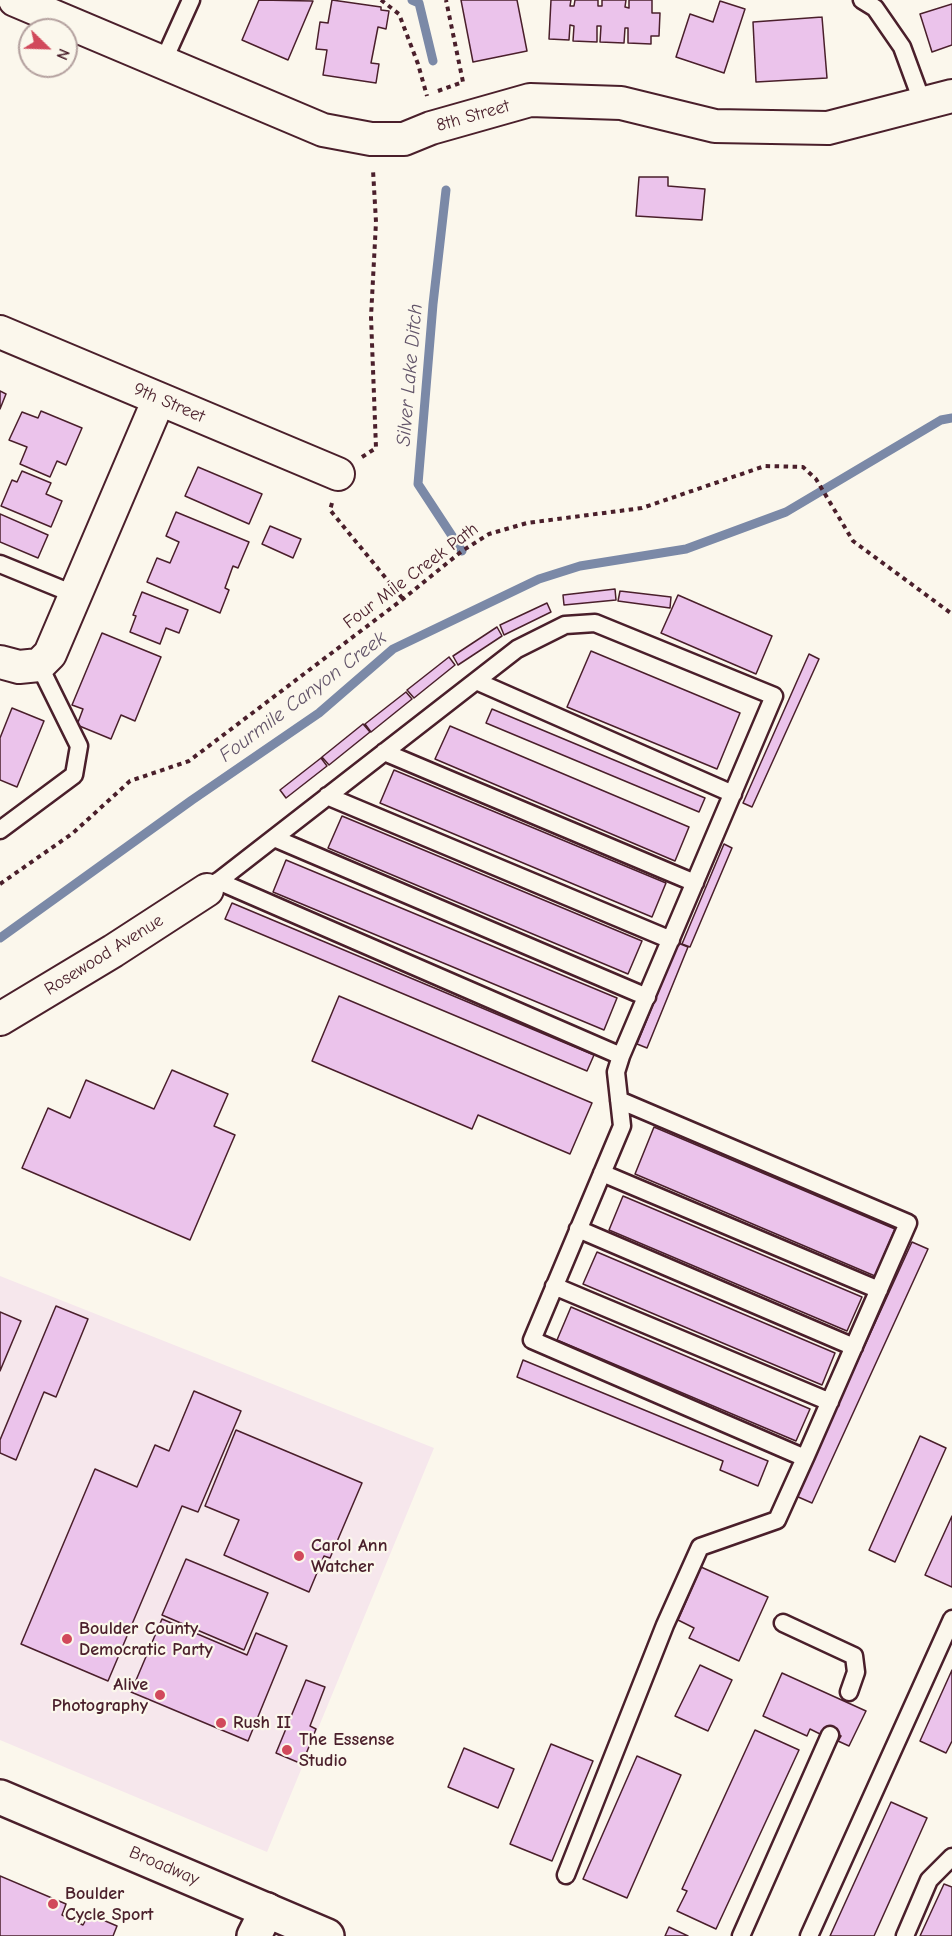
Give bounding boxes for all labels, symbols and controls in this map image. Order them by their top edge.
north arrow [18,18,78,78]
text: N [52,46,73,63]
street label: 8th Street [434,95,512,137]
water label: Silver Lake Ditch [392,303,428,447]
street label: 9th Street [130,378,208,428]
street label: Four Mile Creek Path [339,518,483,634]
water label: Fourmile Canyon Creek [215,626,391,768]
street label: Rosewood Avenue [41,910,167,1000]
place label: Carol Ann Watcher [311,1535,387,1578]
marker: Carol Ann Watcher [292,1549,306,1563]
place label: Boulder County Democratic Party [79,1618,213,1660]
marker: Boulder County Democratic Party [60,1632,74,1646]
place label: Alive Photography [52,1674,148,1716]
marker: Alive Photography [153,1688,167,1702]
place label: Rush II [233,1712,291,1734]
marker: Rush II [214,1716,228,1730]
place label: The Essense Studio [299,1729,394,1772]
marker: The Essense Studio [280,1743,294,1757]
street label: Broadway [126,1842,202,1890]
place label: Boulder Cycle Sport [65,1883,153,1926]
marker: Boulder Cycle Sport [46,1897,60,1911]

